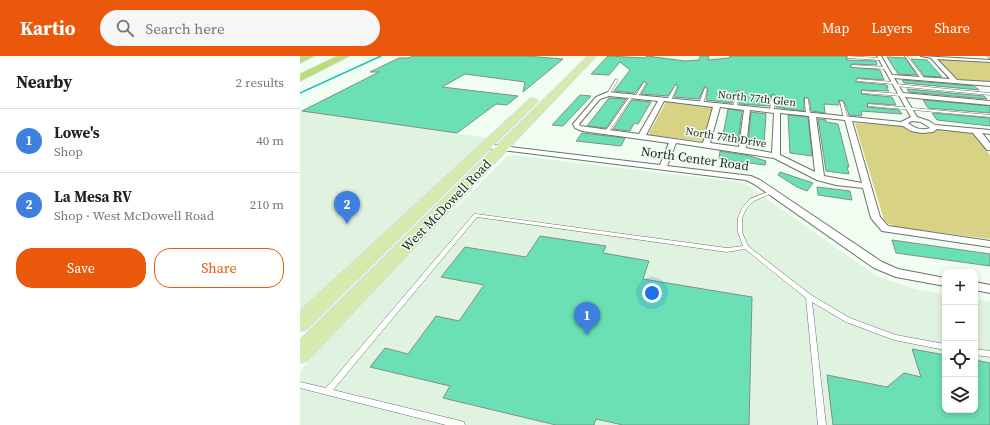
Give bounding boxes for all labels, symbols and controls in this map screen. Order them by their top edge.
search box [100,10,380,46]
text: Kartio [20,15,76,41]
icon: search [114,17,136,39]
text: Search here [146,18,225,39]
text: Map [822,18,849,38]
text: Layers [871,18,913,38]
text: Share [935,18,970,38]
text: Nearby [16,70,72,94]
text: 2 results [236,74,284,91]
street label: North 77th Glen [717,87,797,110]
text: Lowe's [54,122,100,143]
street label: North 77th Drive [684,124,768,151]
text: 1 [25,132,33,149]
text: 40 m [256,132,284,149]
text: Shop [54,143,83,160]
street label: North Center Road [640,143,751,175]
street label: West McDowell Road [398,155,495,255]
text: La Mesa RV [54,186,132,207]
pin: 2 [334,191,360,224]
text: 2 [25,196,33,213]
text: 210 m [250,196,284,213]
text: Shop · West McDowell Road [54,207,214,224]
button: Save [16,248,146,288]
button: Share [154,248,284,288]
map controls [942,269,978,413]
button: + [942,269,978,305]
your location [642,283,662,303]
pin: 1 [574,302,600,335]
button: − [942,305,978,341]
button: locate [942,341,978,377]
button: layers [942,377,978,413]

